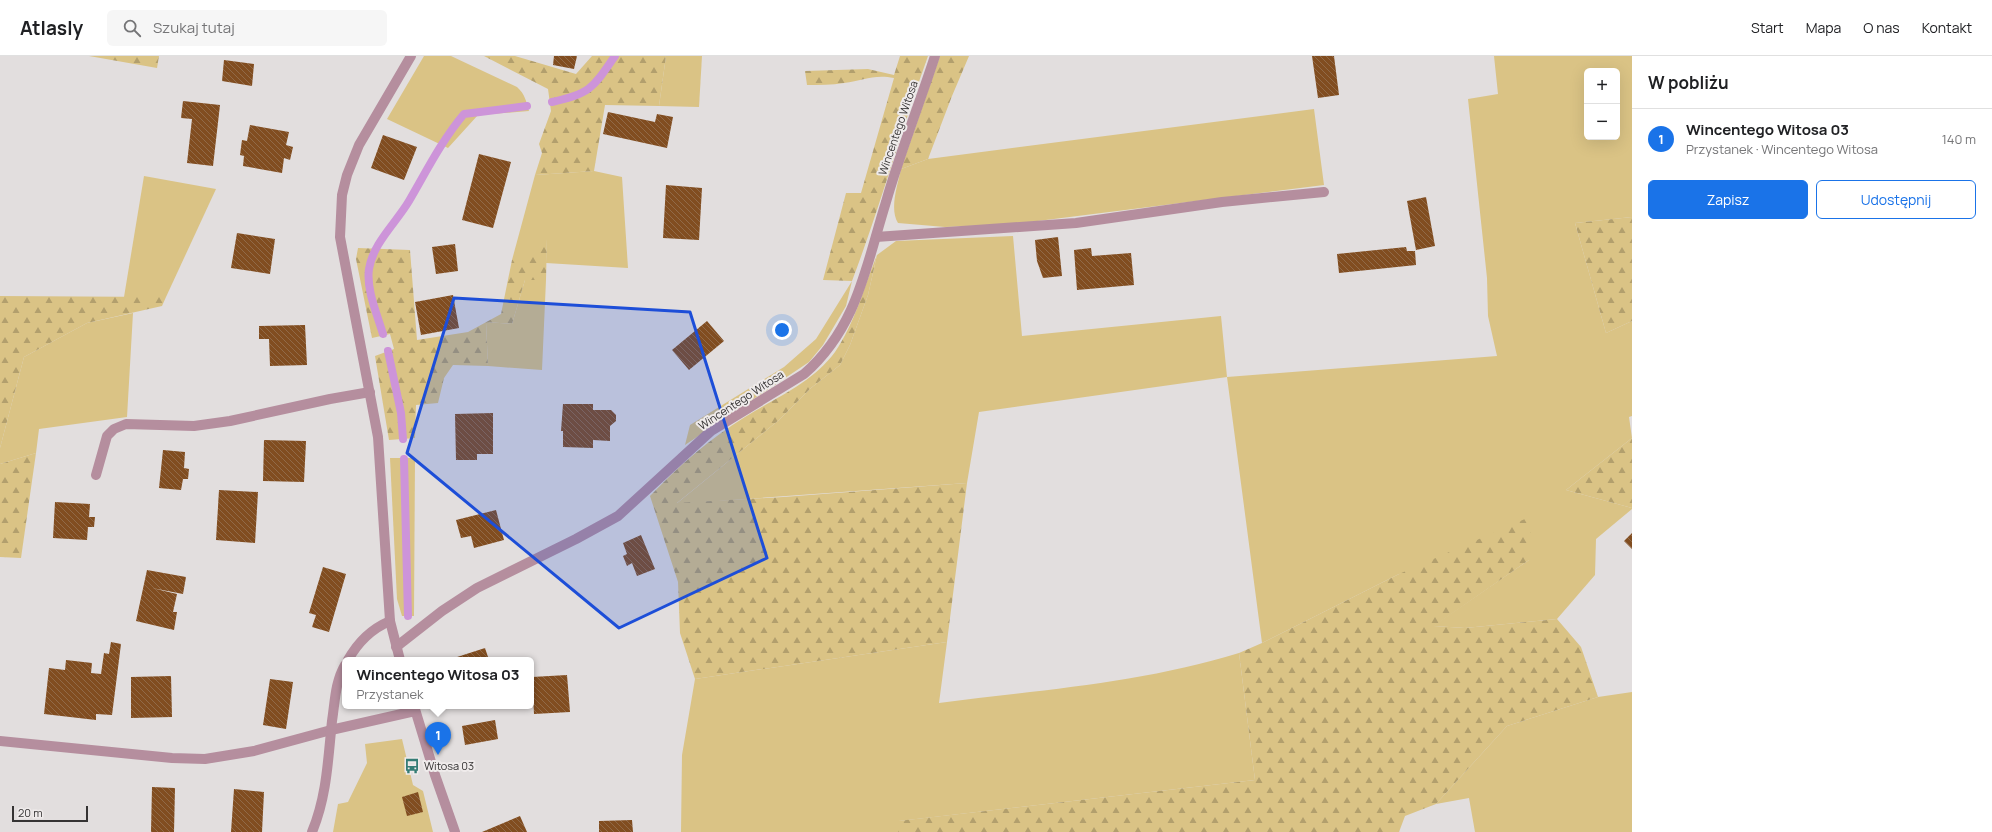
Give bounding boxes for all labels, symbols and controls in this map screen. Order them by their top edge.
search box [107,10,387,46]
text: Atlasly [20,15,83,41]
icon: search [121,17,143,39]
text: Szukaj tutaj [153,17,235,38]
text: Start [1751,18,1784,37]
text: Mapa [1806,18,1841,37]
text: O nas [1863,18,1900,37]
text: Kontakt [1922,18,1972,37]
map controls [1584,68,1620,140]
button: + [1584,68,1620,104]
text: W pobliżu [1648,71,1729,94]
street label: Wincentego Witosa [874,79,921,177]
button: − [1584,104,1620,140]
text: Wincentego Witosa 03 [1686,119,1849,140]
text: 1 [1658,130,1664,148]
text: 140 m [1942,130,1976,148]
text: Przystanek · Wincentego Witosa [1686,140,1878,158]
button: Zapisz [1648,180,1808,219]
button: Udostępnij [1816,180,1976,219]
your location [772,320,792,340]
street label: Wincentego Witosa [695,366,786,433]
popup [342,657,534,709]
text: Wincentego Witosa 03 [356,664,520,685]
text: Przystanek [356,685,424,703]
pin: 1 [425,722,451,755]
bus stop icon: Witosa 03 [403,757,421,775]
place label: Witosa 03 [424,758,474,773]
scale bar [12,804,88,823]
text: 20 m [18,805,43,820]

